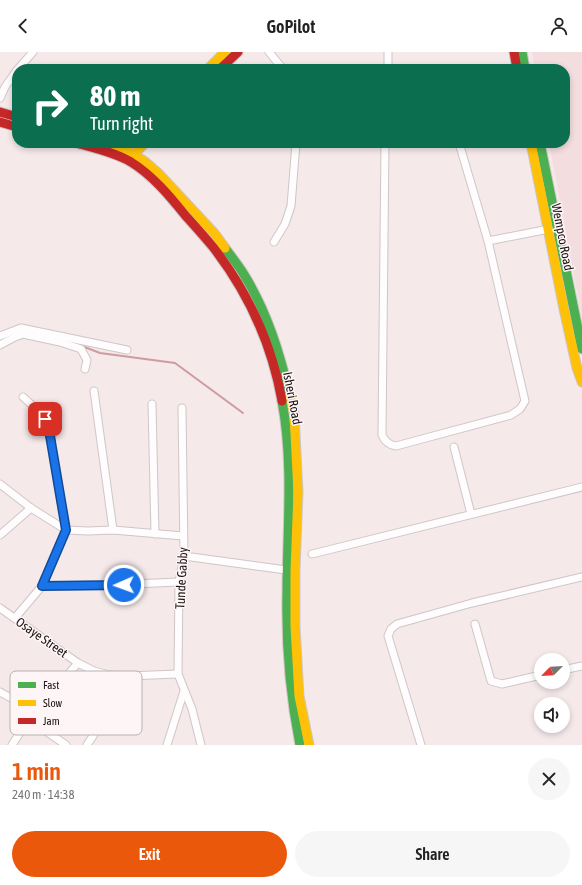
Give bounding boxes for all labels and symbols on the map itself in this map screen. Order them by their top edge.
street label: Wempco Road [549,202,576,272]
street label: Isheri Road [280,370,305,426]
pin [28,402,62,436]
street label: Tunde Gabby [172,546,191,609]
position arrow [103,564,145,606]
street label: Osaye Street [13,614,71,661]
north arrow [534,653,570,689]
legend [10,671,142,735]
text: Fast [43,679,59,691]
text: Slow [43,697,62,709]
text: Jam [43,715,60,727]

